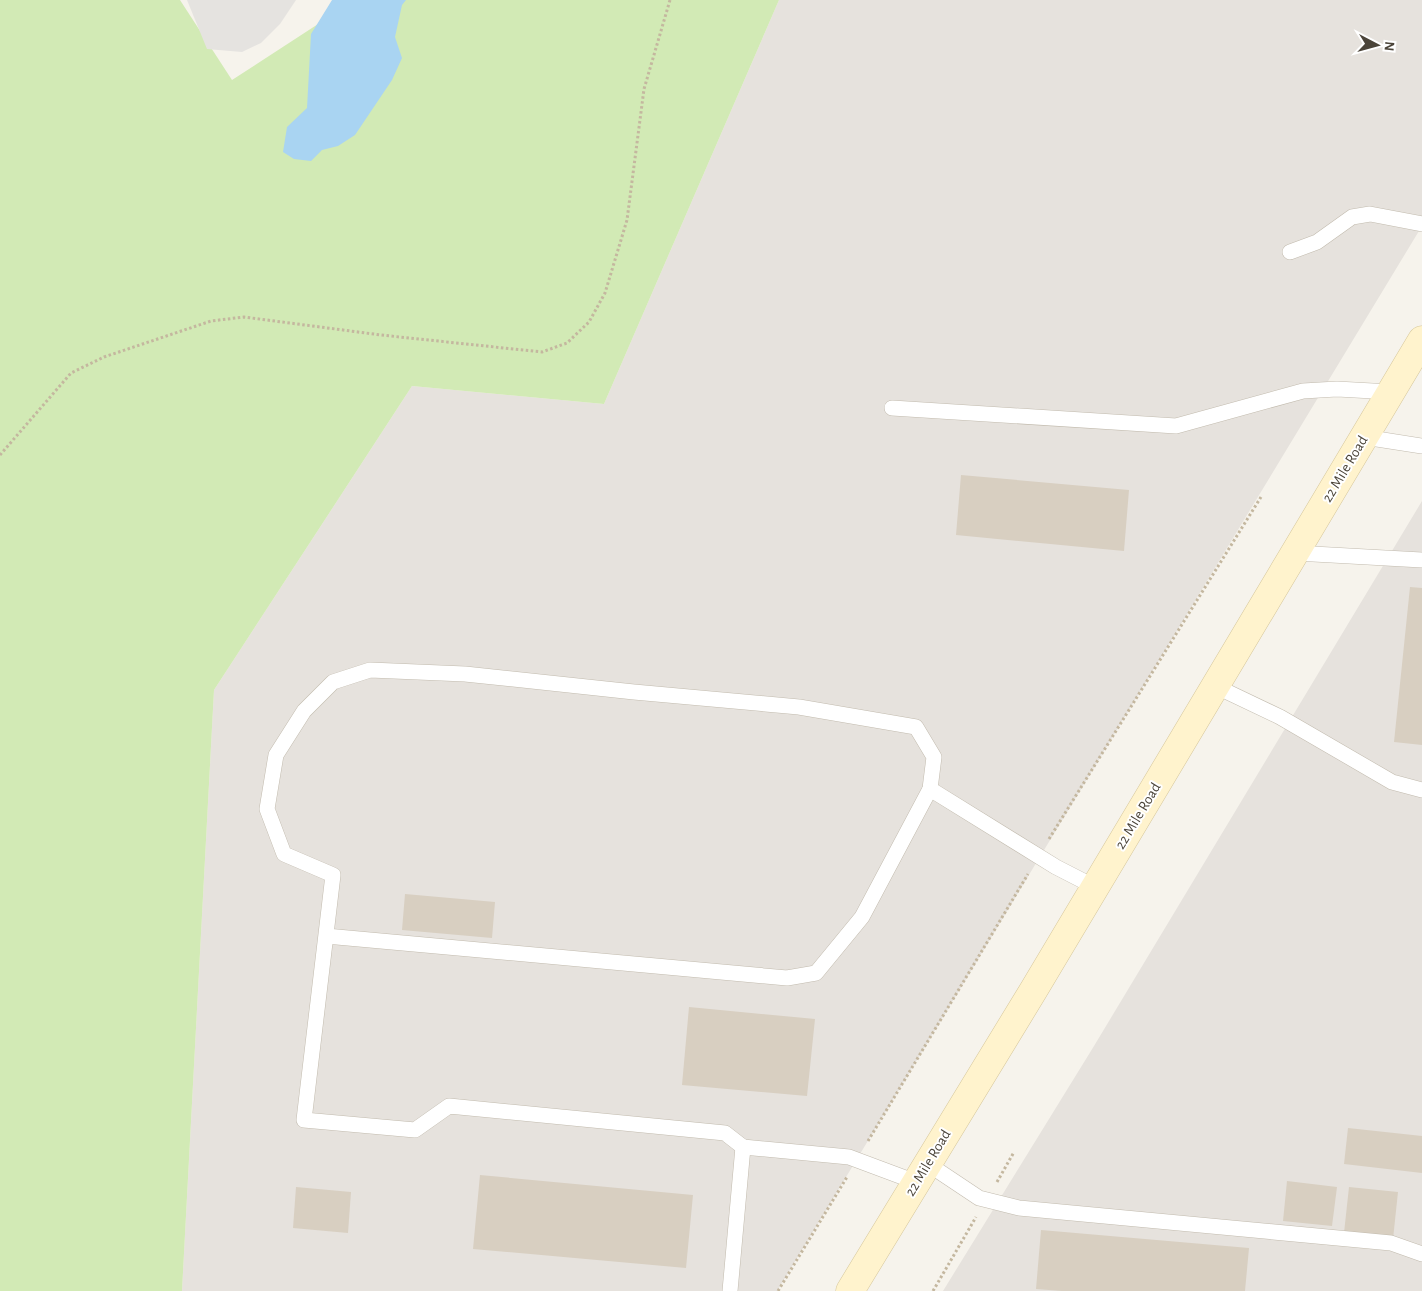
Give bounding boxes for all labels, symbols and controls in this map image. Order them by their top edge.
north arrow [1352,20,1402,70]
text: N [1381,41,1396,52]
street label: 22 Mile Road [1319,433,1371,505]
street label: 22 Mile Road [1112,780,1164,852]
street label: 22 Mile Road [902,1127,954,1199]

